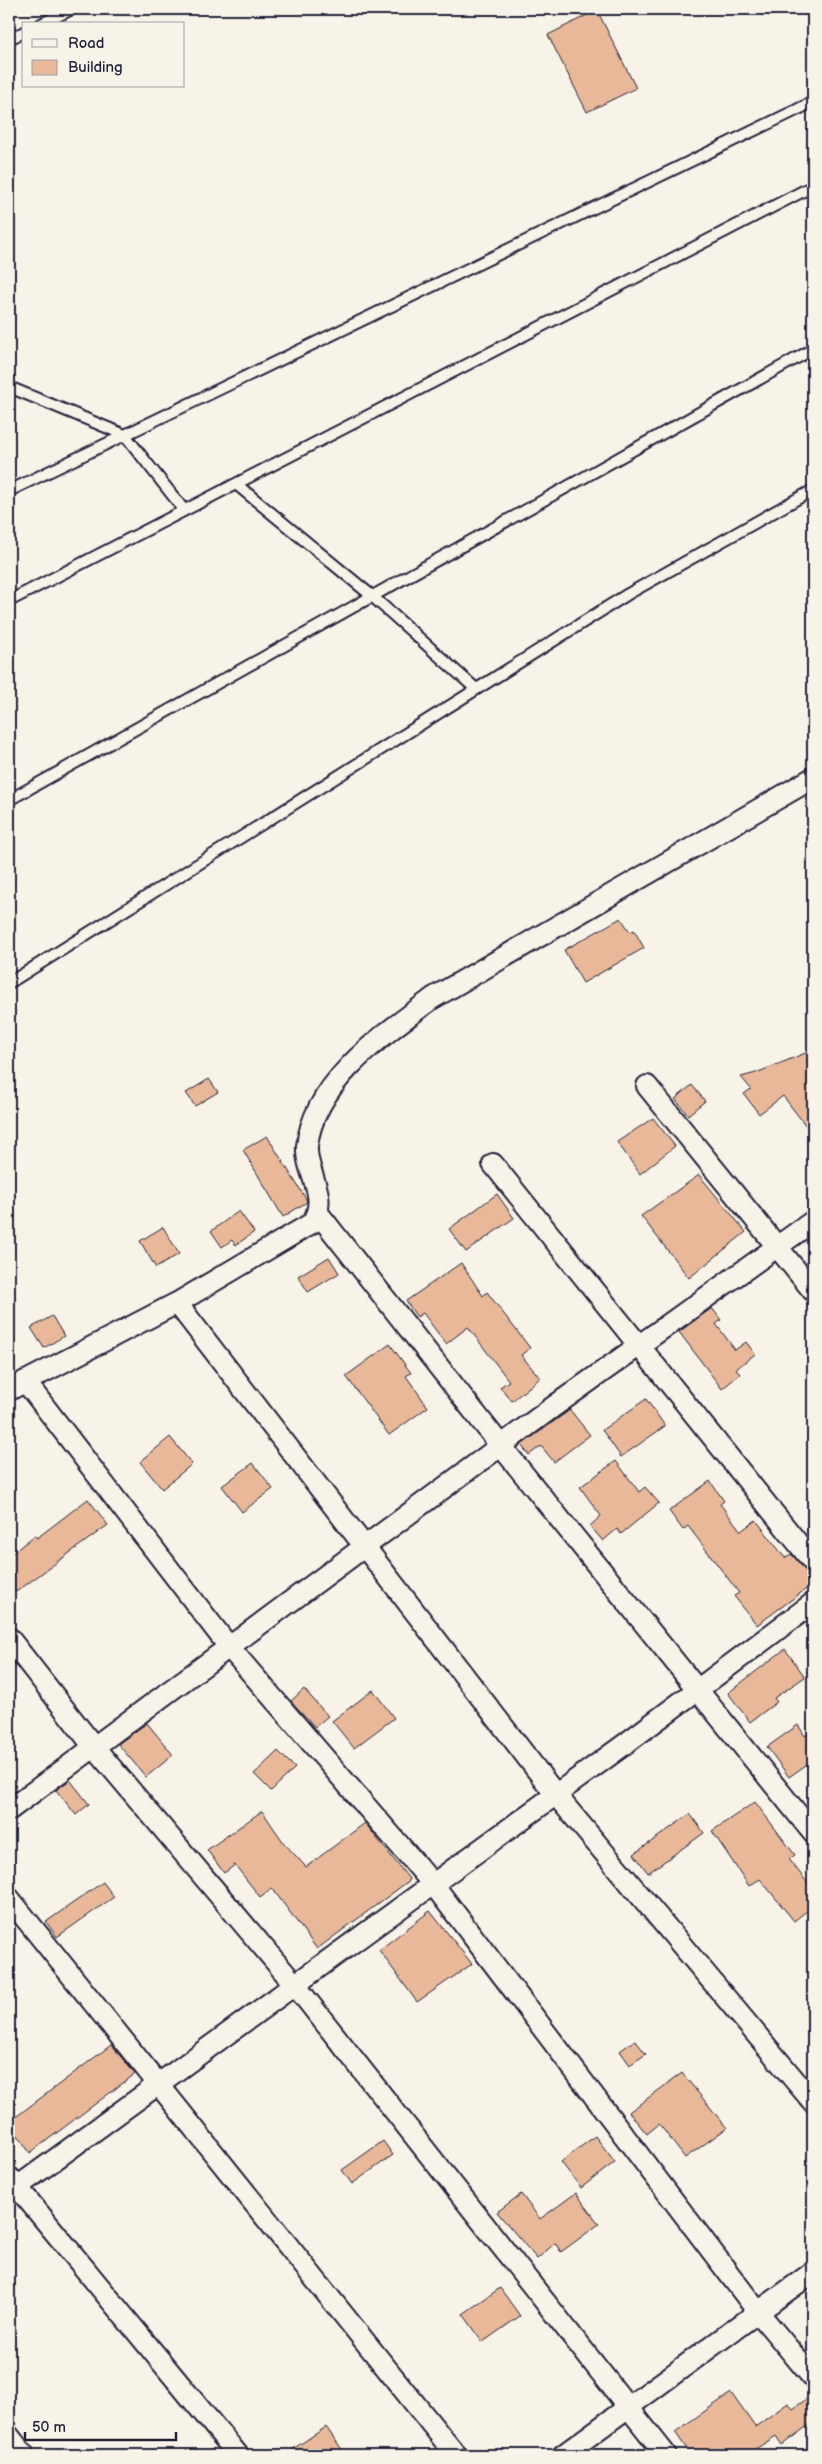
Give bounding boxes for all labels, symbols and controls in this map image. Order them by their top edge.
legend [22,22,185,88]
text: Road [68,34,104,53]
text: Building [68,58,123,77]
scale bar [25,2409,176,2441]
text: 50 m [32,2418,66,2437]

